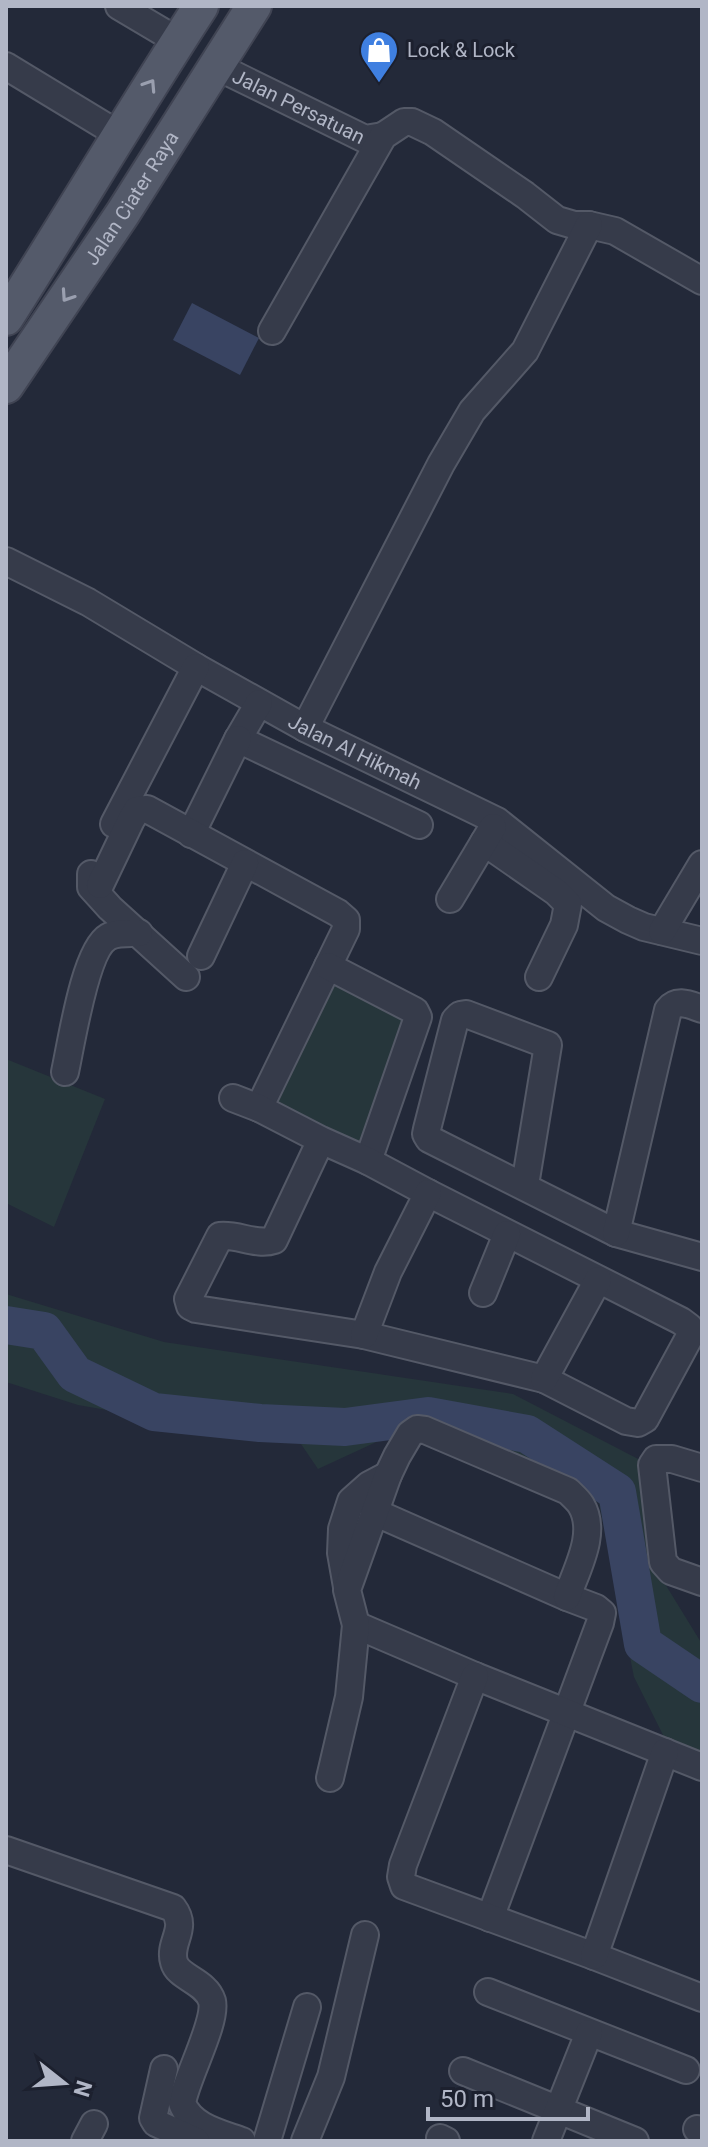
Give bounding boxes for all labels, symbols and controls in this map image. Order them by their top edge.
shop icon: Lock & Lock [358,29,400,84]
place label: Lock & Lock [407,38,516,62]
street label: Jalan Persatuan [229,64,369,149]
one-way arrow [140,79,155,93]
street label: Jalan Ciater Raya [79,127,184,270]
one-way arrow [62,288,77,302]
street label: Jalan Al Hikmah [284,709,425,795]
north arrow [24,2043,104,2123]
scale bar [428,2071,588,2121]
text: N [68,2078,97,2100]
text: 50 m [440,2085,494,2113]

